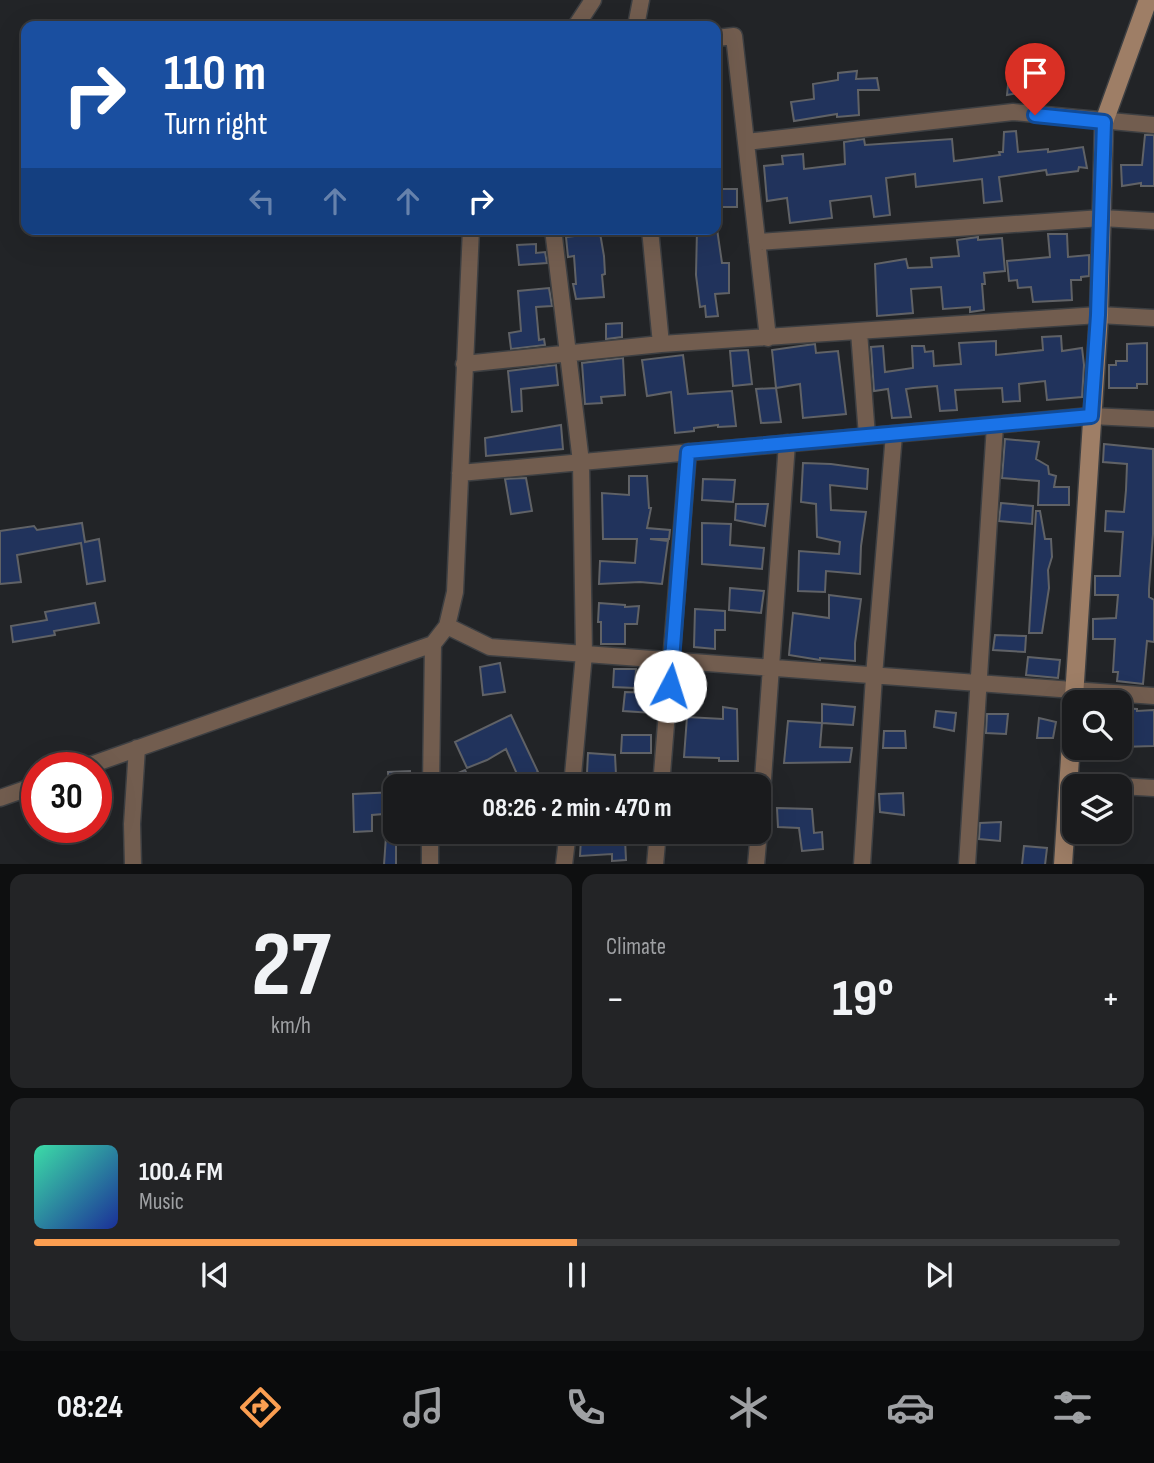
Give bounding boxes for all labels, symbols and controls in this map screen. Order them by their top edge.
pin [1005,43,1065,115]
text: 110 m [164,45,266,104]
icon: right [49,49,140,140]
icon: arrive [1016,54,1054,92]
text: Turn right [164,105,268,144]
icon: left [243,182,281,220]
icon: ahead [316,182,354,220]
icon: ahead [389,182,427,220]
icon: right [462,182,500,220]
position arrow [633,649,707,723]
map controls [1062,690,1132,844]
button: search [1062,690,1132,760]
speed limit sign: 30 [21,752,112,843]
button: layers [1062,774,1132,844]
text: 08:26 · 2 min · 470 m [483,793,671,824]
text: 27 [251,912,331,1021]
text: Climate [606,933,666,961]
text: 19° [832,968,894,1031]
text: − [606,977,625,1022]
text: + [1101,977,1120,1022]
text: km/h [271,1012,311,1040]
text: 100.4 FM [139,1157,223,1188]
text: Music [139,1188,184,1216]
icon: previous [196,1256,234,1294]
icon: pause [558,1256,596,1294]
icon: next [920,1256,958,1294]
icon: directions [236,1383,285,1432]
icon: music [399,1383,448,1432]
icon: phone [561,1383,610,1432]
icon: climate [724,1383,773,1432]
icon: car [886,1383,935,1432]
icon: filters [1048,1383,1097,1432]
text: 08:24 [57,1388,123,1427]

